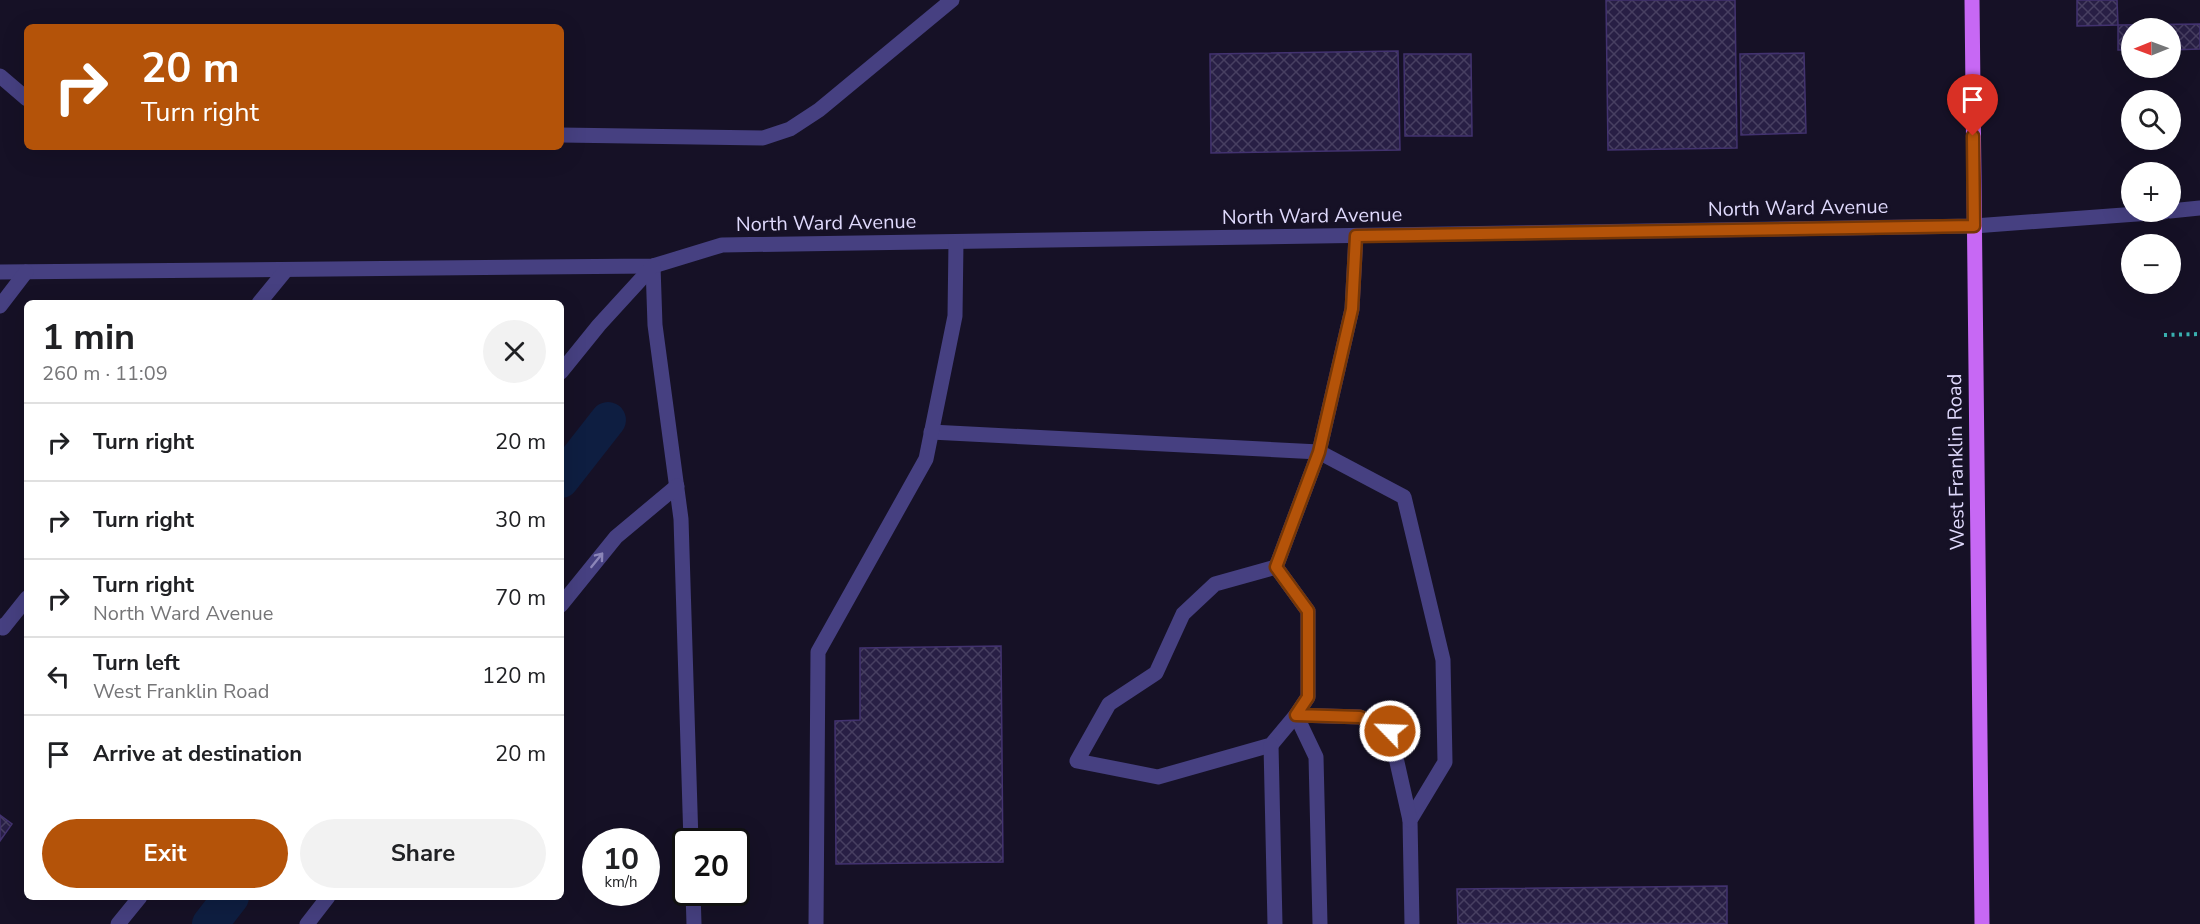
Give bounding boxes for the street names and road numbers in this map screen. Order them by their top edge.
street label: North Ward Avenue [1708,193,1888,223]
street label: North Ward Avenue [1222,201,1402,231]
street label: North Ward Avenue [736,208,916,238]
street label: West Franklin Road [1941,374,1971,550]

